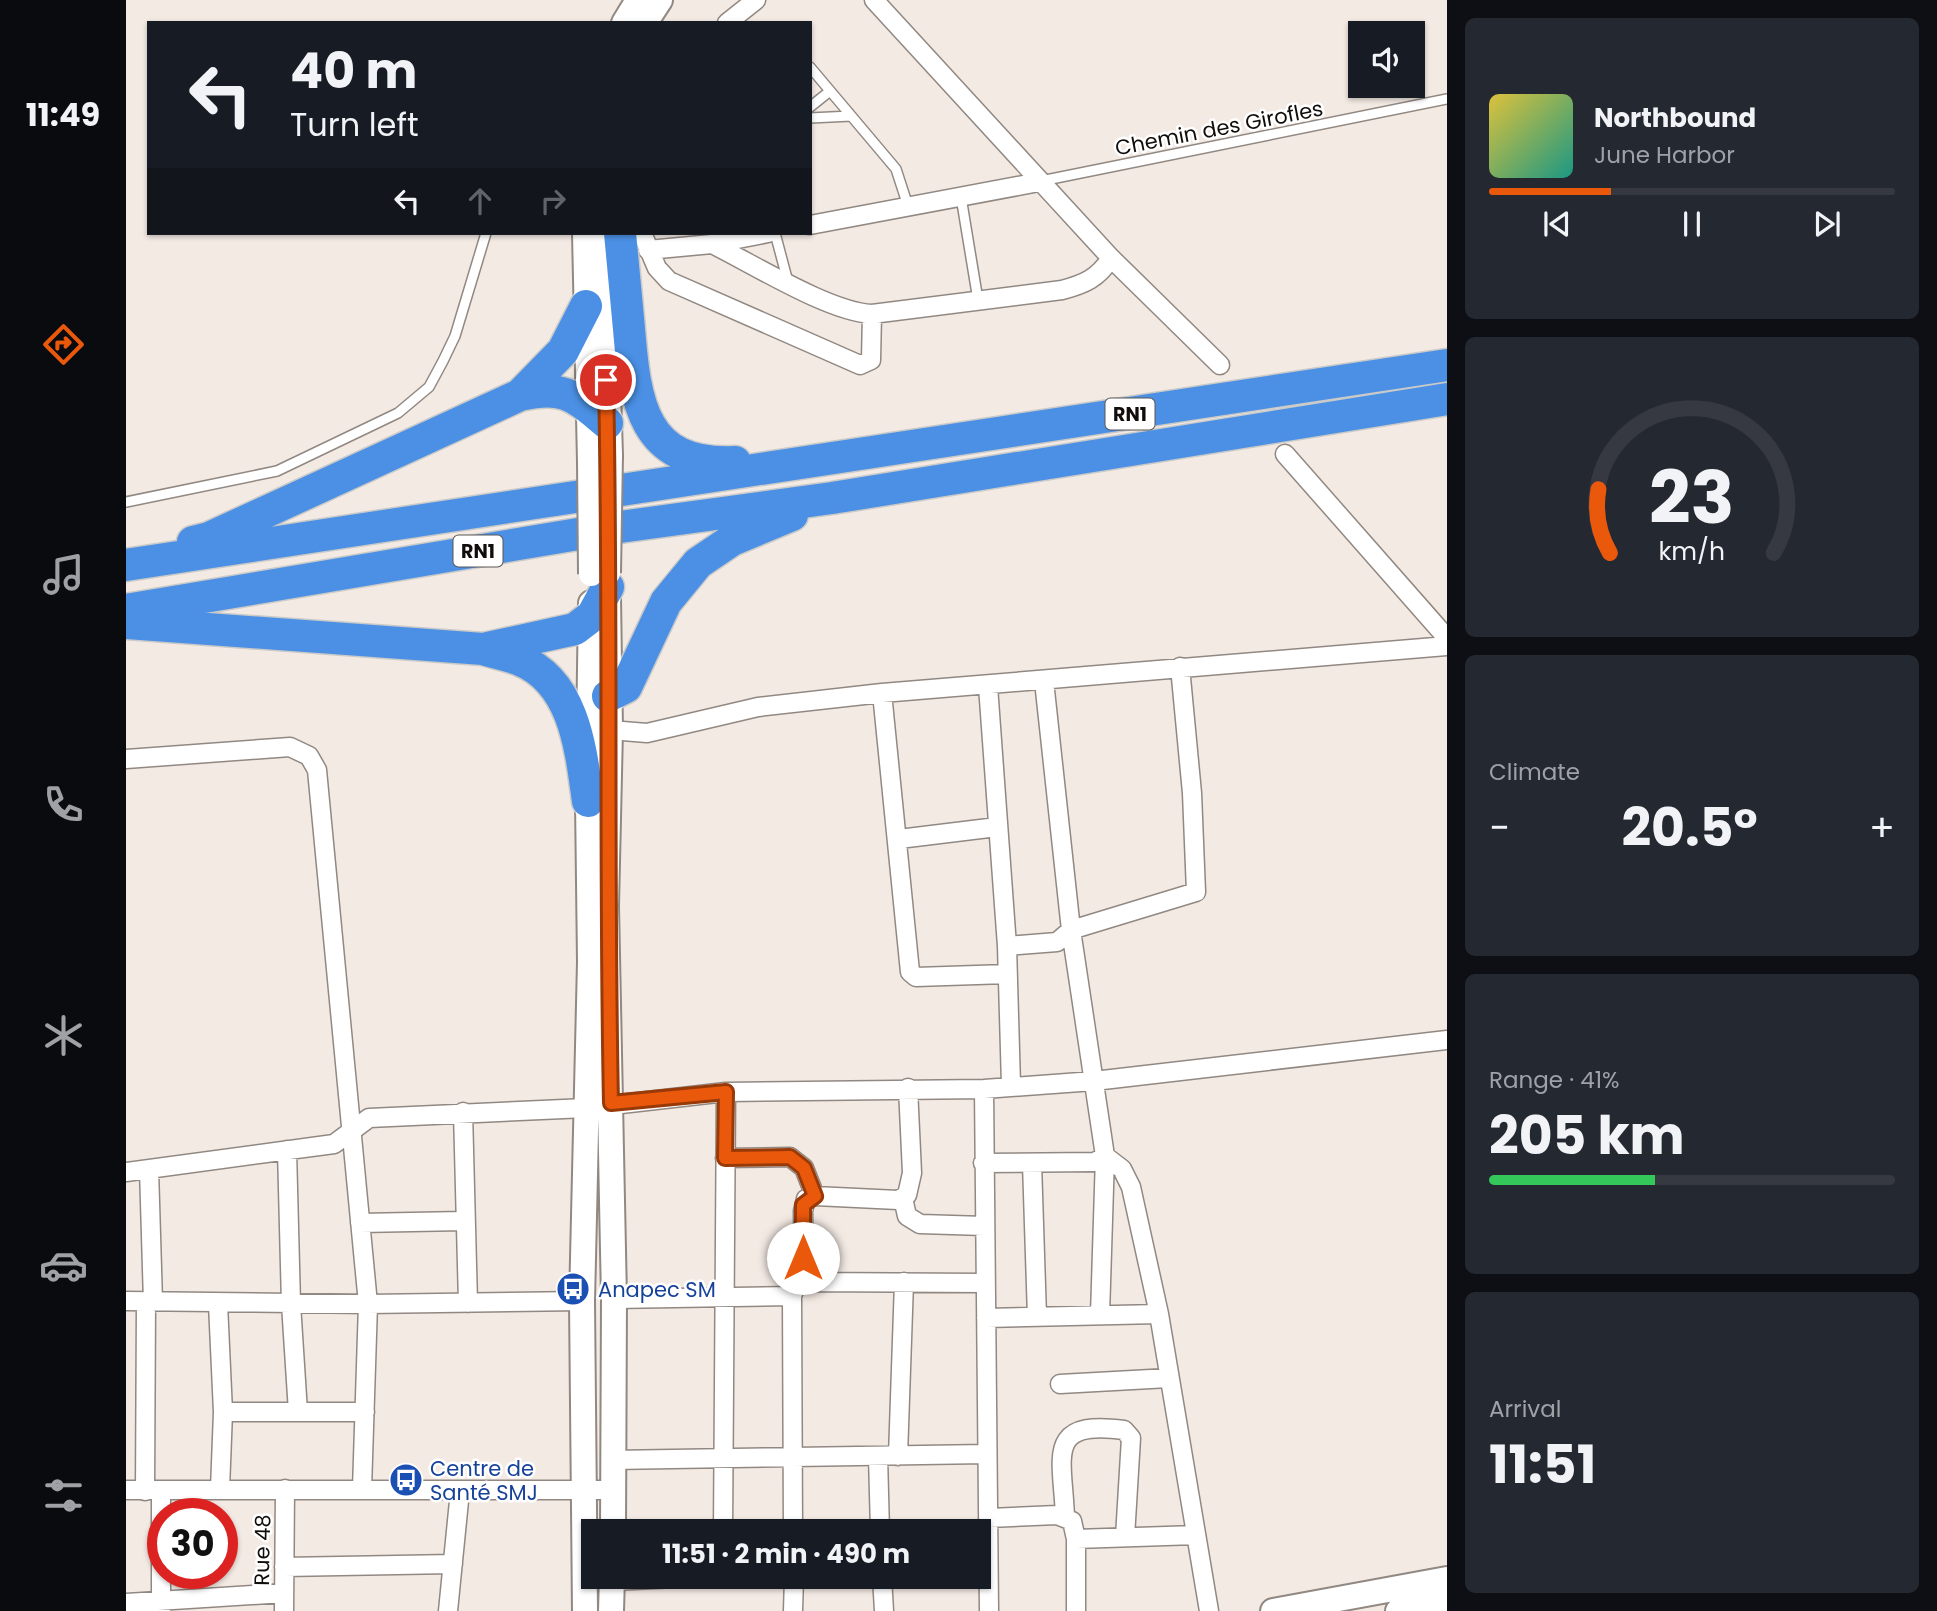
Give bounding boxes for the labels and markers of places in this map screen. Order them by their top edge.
pin [576,350,636,410]
bus stop icon: Anapec SM [554,1270,592,1308]
place label: Anapec SM [598,1275,716,1304]
place label: Centre de Santé SMJ [430,1454,538,1507]
bus stop icon: Centre de Santé SMJ [387,1461,425,1499]

